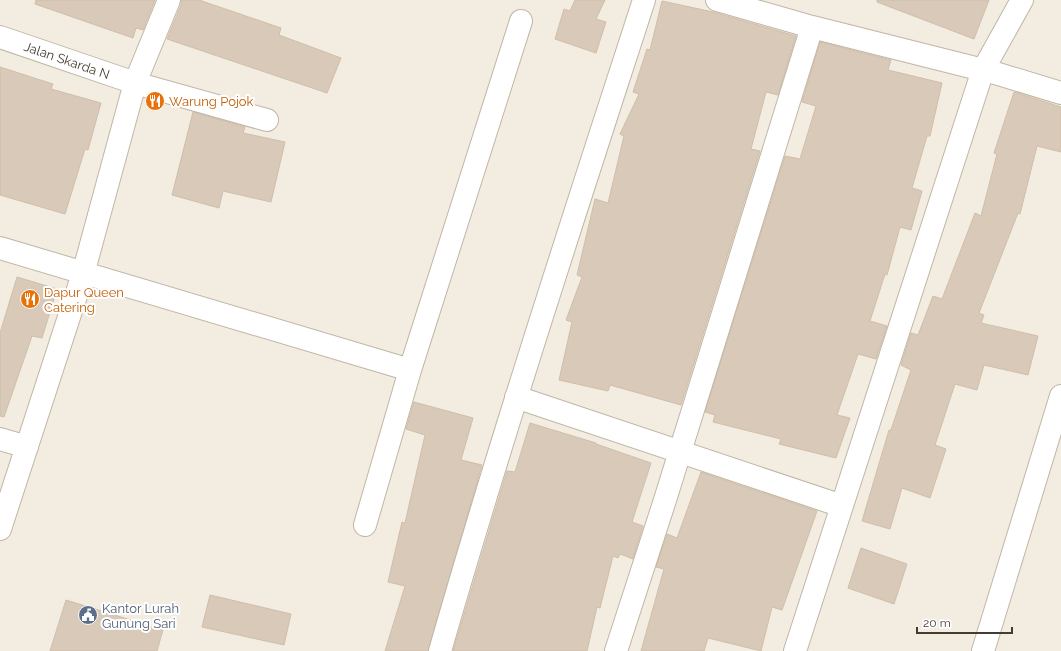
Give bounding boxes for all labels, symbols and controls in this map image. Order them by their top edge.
street label: Jalan Skarda N [22,39,112,82]
restaurant icon: Warung Pojok [144,90,166,112]
place label: Warung Pojok [169,94,254,109]
place label: Dapur Queen Catering [44,285,124,315]
restaurant icon: Dapur Queen Catering [19,288,41,310]
place label: Kantor Lurah Gunung Sari [102,601,179,631]
public building icon: Kantor Lurah Gunung Sari [77,604,99,626]
scale bar [917,609,1012,635]
text: 20 m [923,616,951,630]

